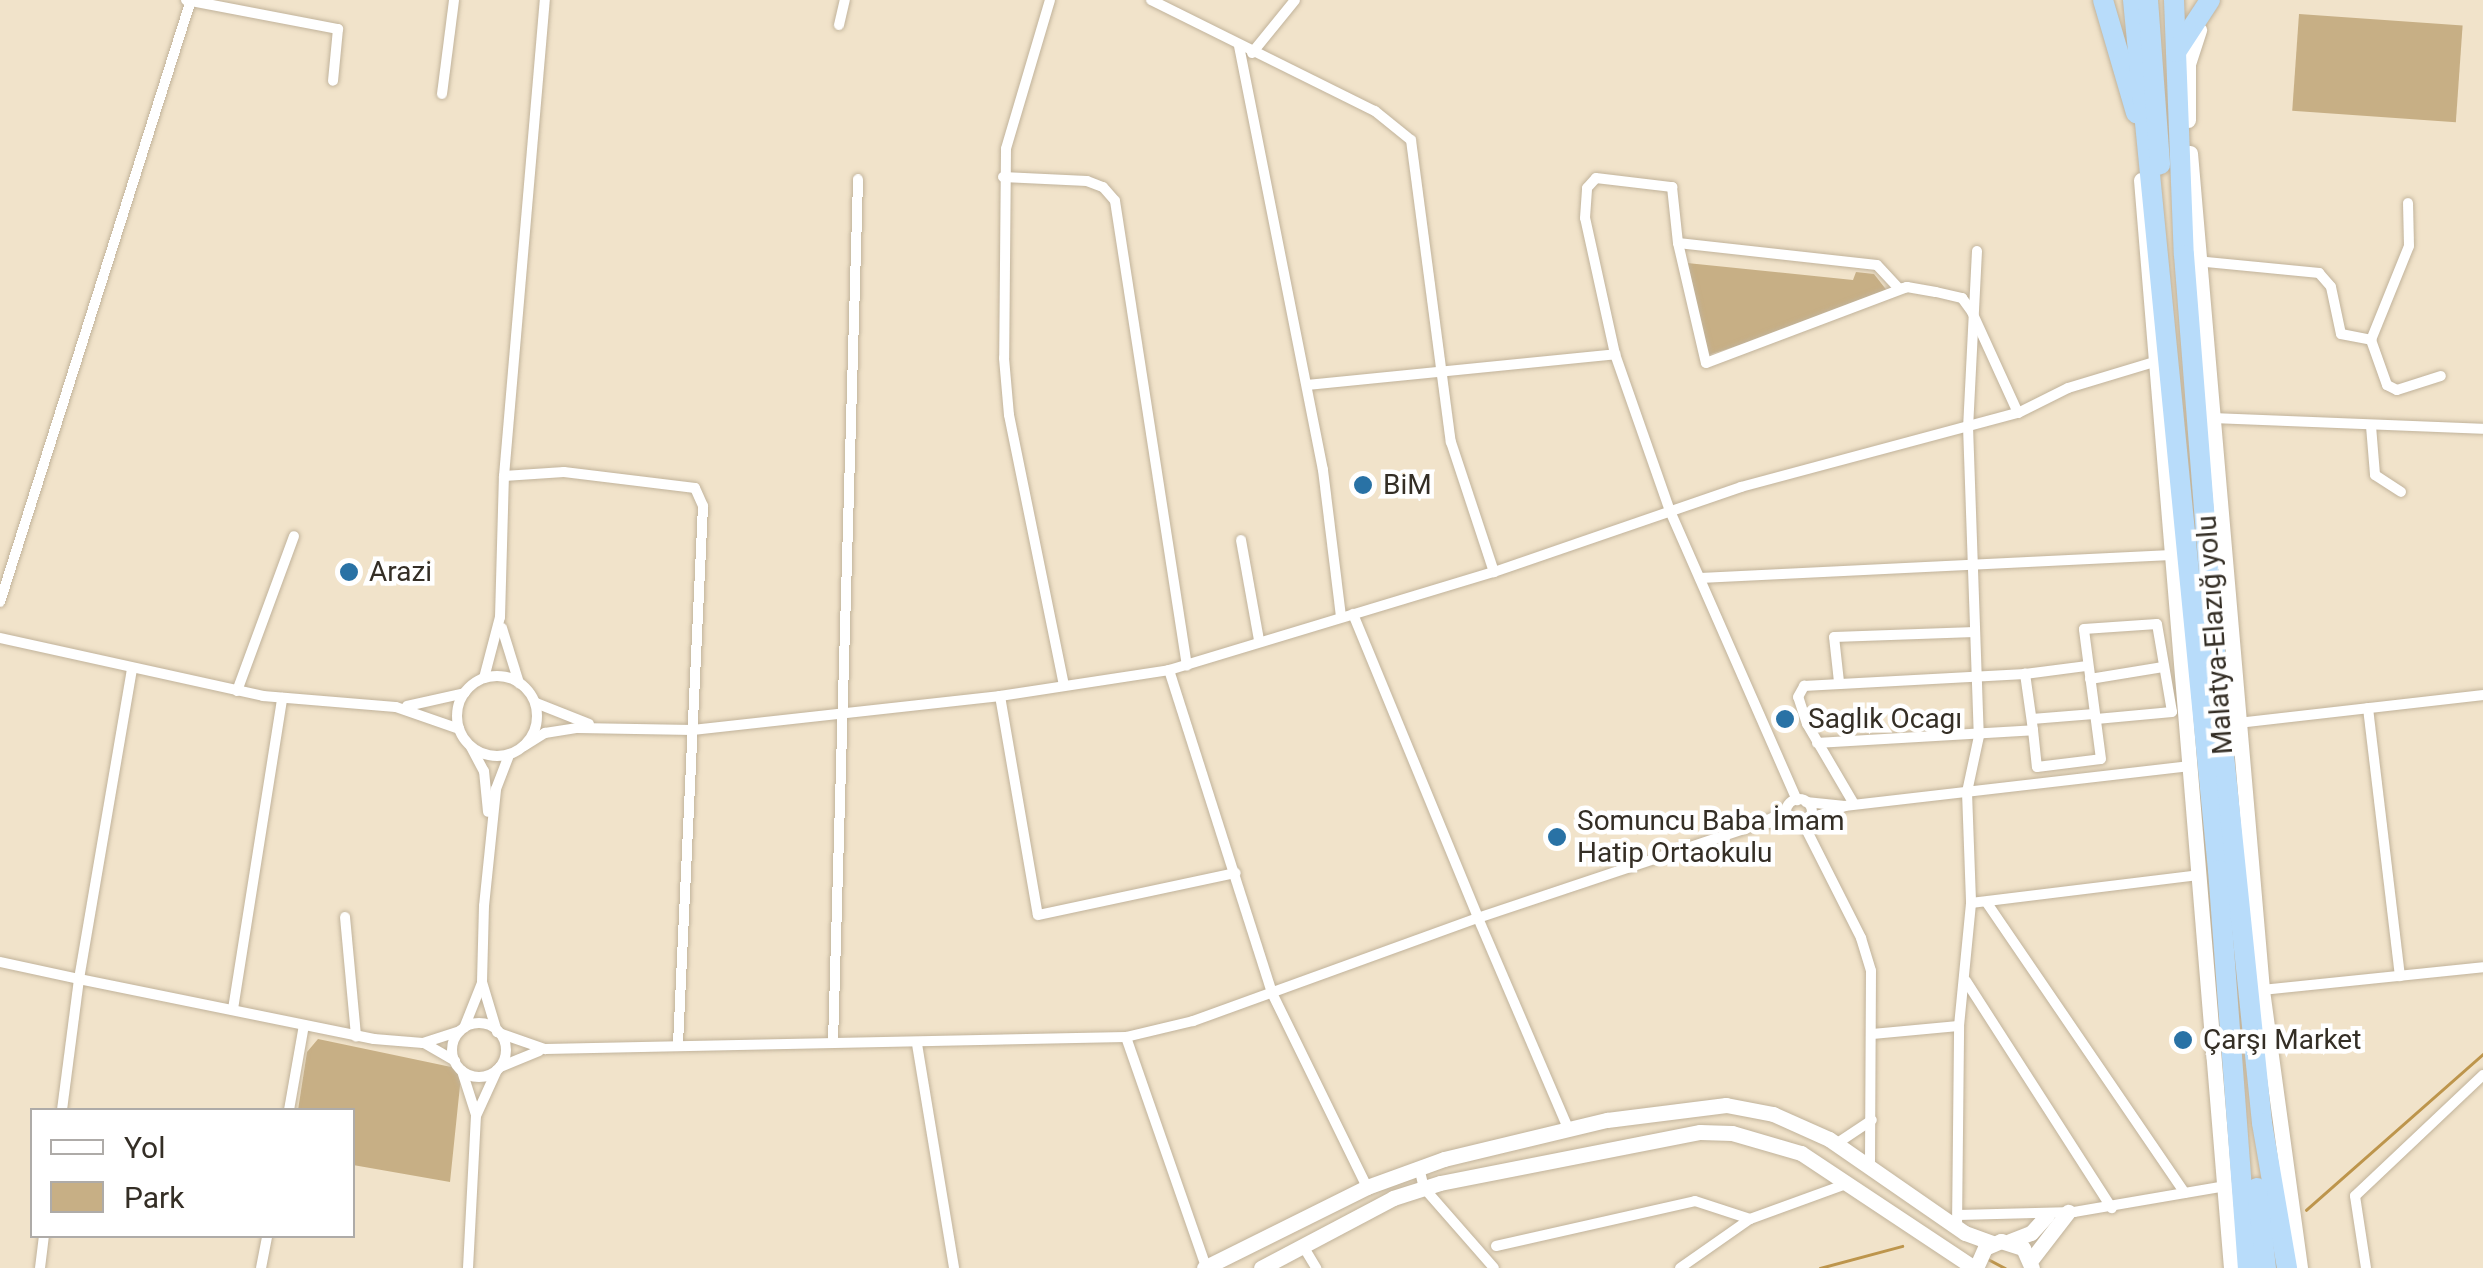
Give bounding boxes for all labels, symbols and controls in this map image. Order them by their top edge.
place label: BiM [1383,468,1432,502]
marker: BiM [1352,474,1374,496]
street label: Malatya-Elazığ yolu [2190,514,2240,756]
place label: Arazi [369,555,432,589]
marker: Arazi [338,561,360,583]
place label: Saglık Ocagı [1808,702,1962,736]
marker: Saglık Ocagı [1772,706,1798,732]
place label: Somuncu Baba İmam Hatip Ortaokulu [1577,804,1845,870]
marker: Somuncu Baba İmam Hatip Ortaokulu [1546,826,1568,848]
place label: Çarşı Market [2203,1023,2361,1057]
marker: Çarşı Market [2172,1029,2194,1051]
legend [30,1108,355,1238]
text: Yol [124,1130,165,1165]
text: Park [124,1180,184,1215]

